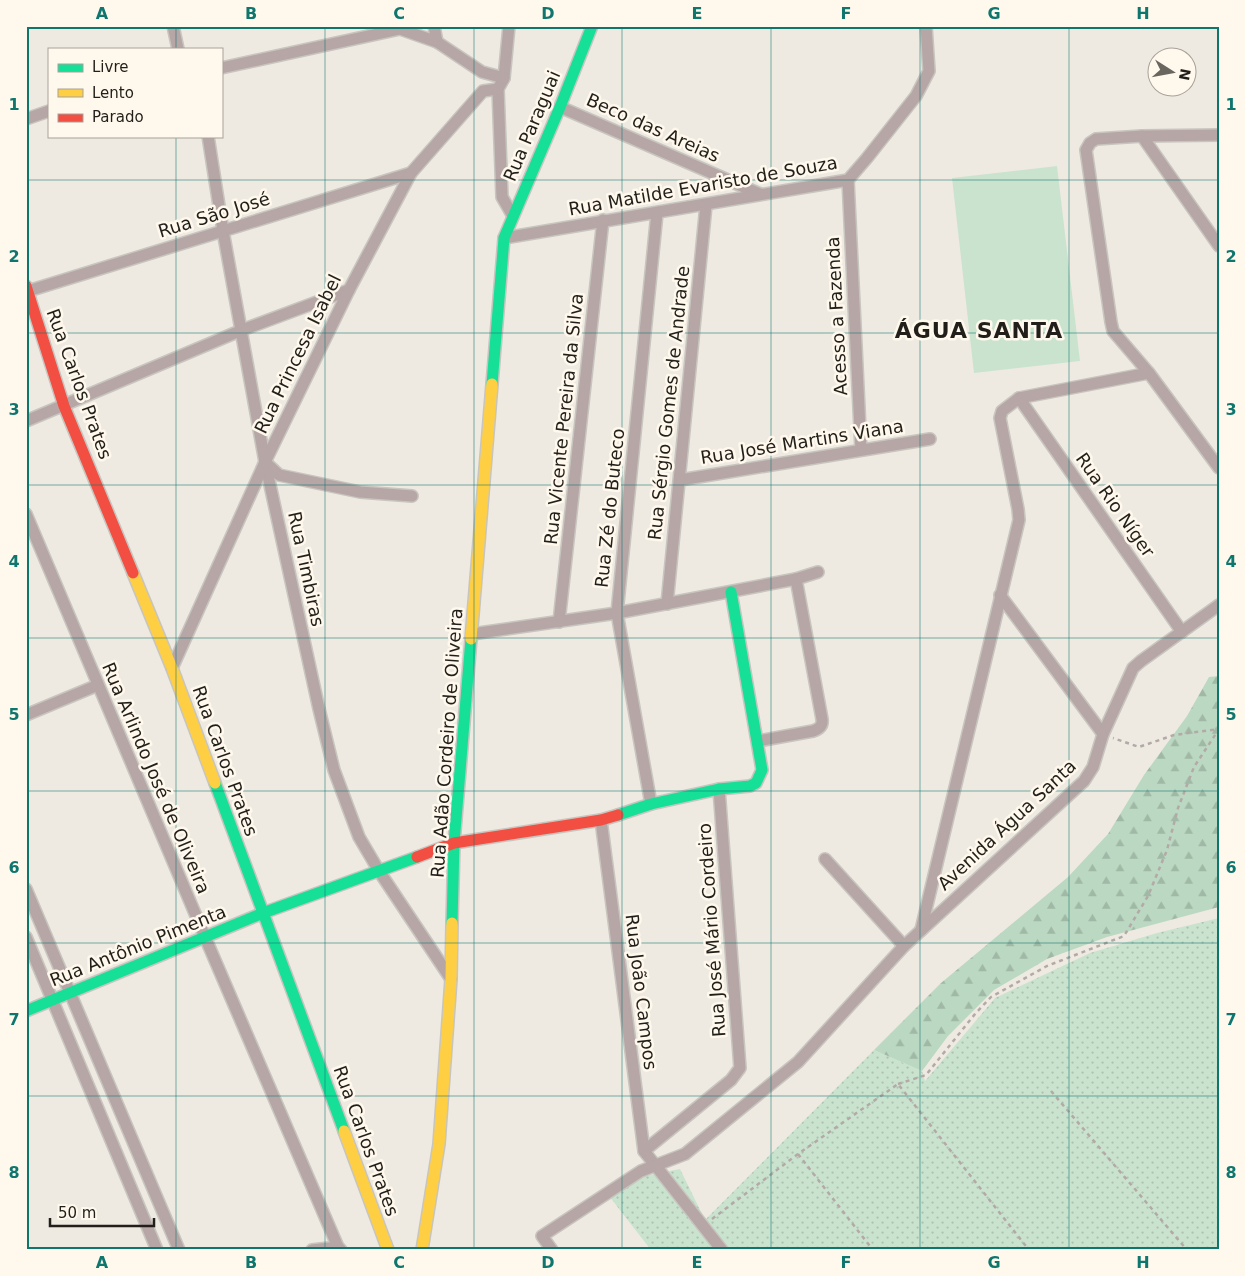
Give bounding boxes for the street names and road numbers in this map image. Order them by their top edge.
street label: Rua Paraguai [499,67,564,184]
street label: Beco das Areias [583,89,723,166]
street label: Rua Matilde Evaristo de Souza [567,151,839,220]
street label: Rua São José [155,188,272,241]
street label: Acesso a Fazenda [822,236,851,396]
street label: Rua Sérgio Gomes de Andrade [644,265,693,541]
street label: Rua Princesa Isabel [250,271,345,437]
street label: Rua Vicente Pereira da Silva [540,292,587,546]
street label: Rua Carlos Prates [43,306,116,462]
street label: Rua José Martins Viana [699,415,905,468]
street label: Rua Zé do Buteco [591,427,628,589]
street label: Rua Rio Níger [1072,449,1159,561]
street label: Rua Timbiras [284,509,329,628]
street label: Rua Adão Cordeiro de Oliveira [427,607,466,879]
street label: Rua Arlindo José de Oliveira [98,659,215,897]
street label: Rua Carlos Prates [189,683,262,839]
street label: Avenida Água Santa [933,755,1080,894]
street label: Rua José Mário Cordeiro [694,822,729,1038]
street label: Rua Antônio Pimenta [47,901,229,991]
street label: Rua João Campos [622,913,661,1071]
street label: Rua Carlos Prates [330,1063,403,1219]

